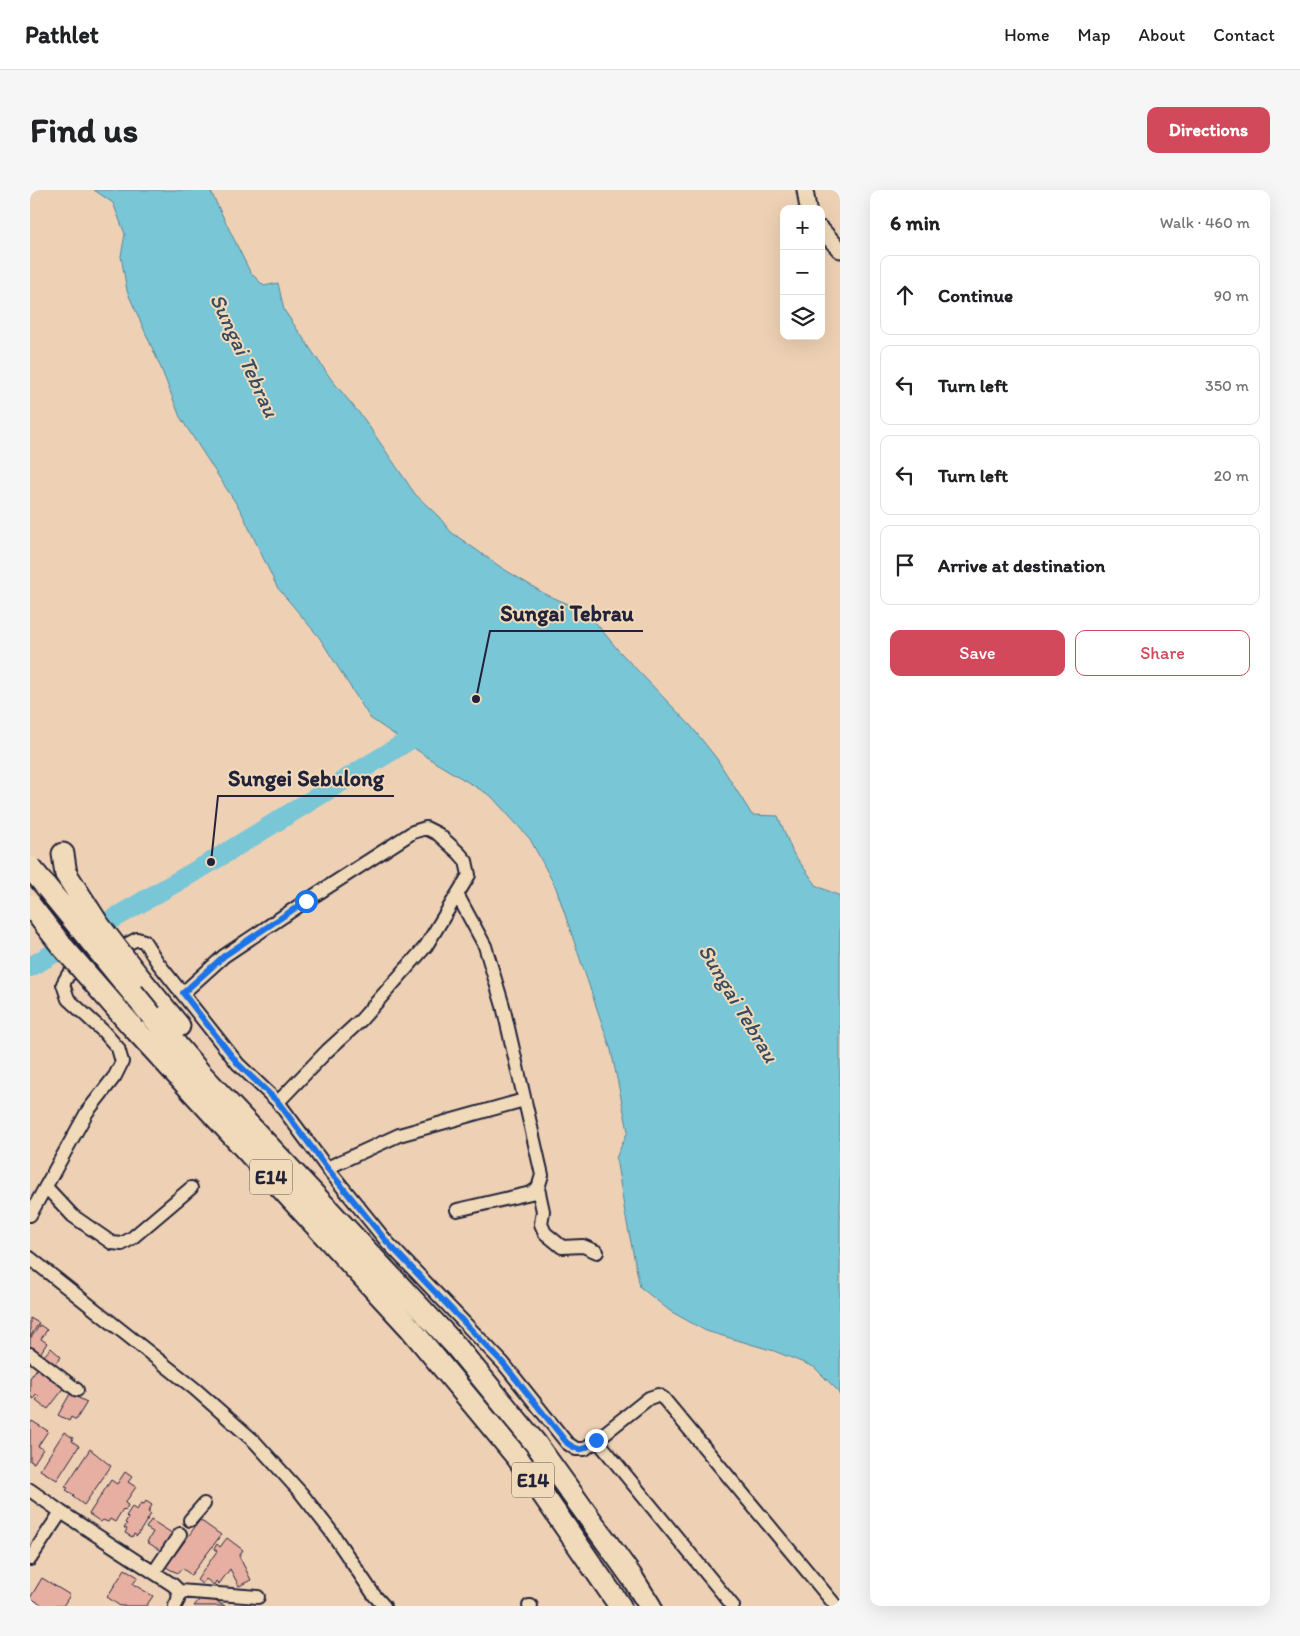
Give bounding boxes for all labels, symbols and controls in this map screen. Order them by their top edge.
text: Pathlet [25,20,99,49]
text: Home [1004,24,1050,46]
text: Map [1078,24,1111,46]
text: About [1139,24,1185,46]
text: Contact [1213,24,1275,46]
button: Directions [1147,107,1270,153]
text: Find us [30,109,138,151]
map controls [780,205,825,340]
button: + [780,205,825,250]
text: 6 min [890,210,940,235]
text: Walk · 460 m [1160,213,1250,232]
button: − [780,250,825,295]
icon: ahead [891,281,919,309]
text: Continue [938,284,1013,307]
text: 90 m [1214,286,1249,305]
water label: Sungai Tebrau [204,289,285,422]
button: layers [780,295,825,340]
icon: left [891,371,919,399]
text: Turn left [938,374,1008,397]
text: 350 m [1205,376,1249,395]
icon: left [891,461,919,489]
text: Turn left [938,464,1008,487]
text: 20 m [1214,466,1249,485]
icon: arrive [891,551,919,579]
text: Arrive at destination [938,554,1105,577]
callout: Sungai Tebrau [490,594,643,631]
text: Sungai Tebrau [500,600,634,627]
button: Save [890,630,1065,676]
button: Share [1075,630,1250,676]
callout: Sungei Sebulong [218,759,394,796]
text: Sungei Sebulong [228,765,385,792]
route start [295,890,318,913]
water label: Sungai Tebrau [693,939,785,1068]
road number: E14 [250,1160,292,1194]
route end [585,1429,608,1452]
road number: E14 [512,1462,554,1498]

